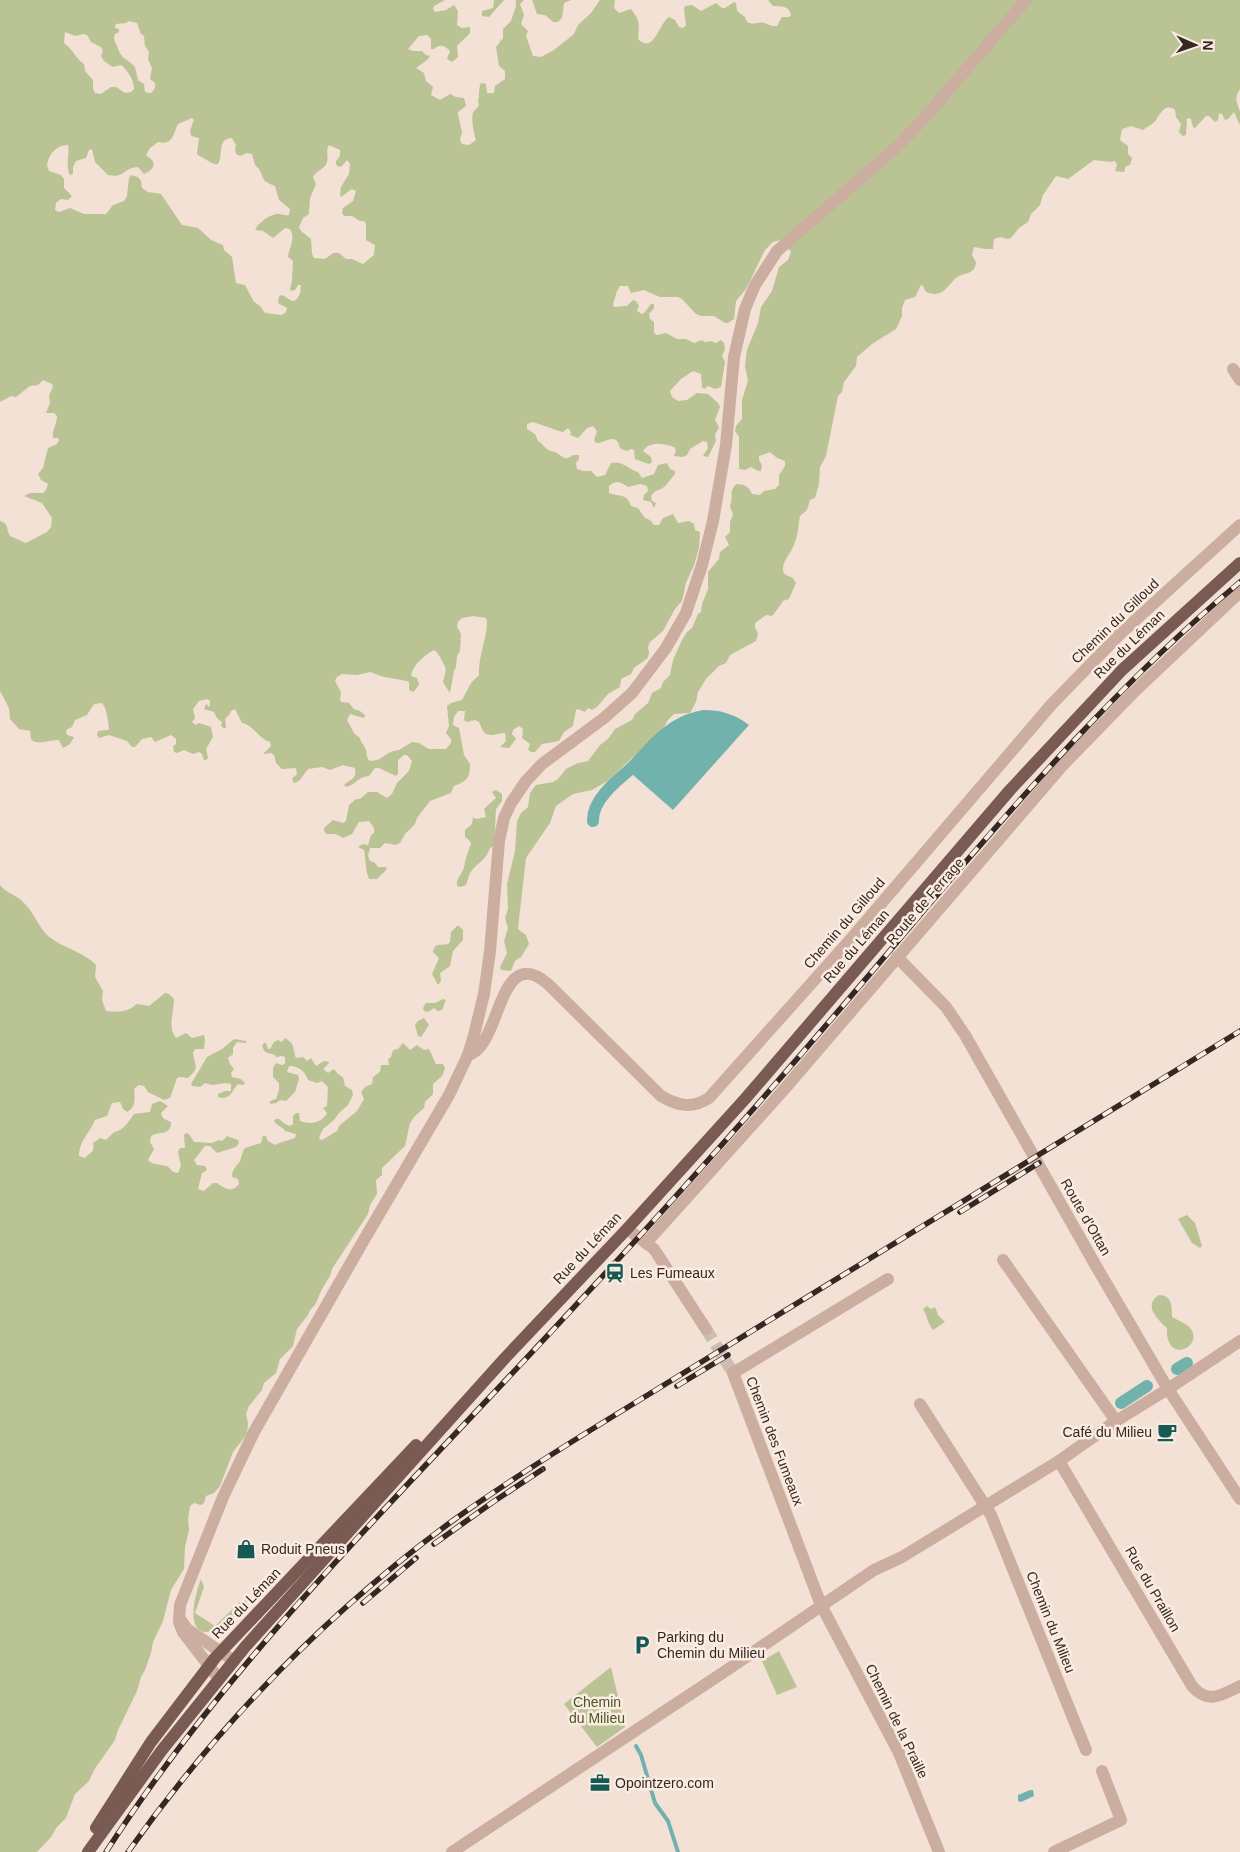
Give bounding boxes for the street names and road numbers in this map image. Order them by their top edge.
street label: Chemin du Gilloud [1068,575,1162,667]
street label: Rue du Léman [1090,606,1168,682]
street label: Route de Ferrage [883,854,967,948]
street label: Chemin du Gilloud [800,874,888,972]
street label: Rue du Léman [820,906,892,986]
street label: Route d'Ottan [1058,1176,1114,1258]
street label: Rue du Léman [550,1209,624,1287]
street label: Chemin des Fumeaux [743,1374,807,1508]
street label: Rue du Praillon [1122,1544,1184,1634]
street label: Rue du Léman [208,1564,284,1642]
street label: Chemin du Milieu [1023,1569,1079,1675]
street label: Chemin de la Praille [862,1661,932,1781]

